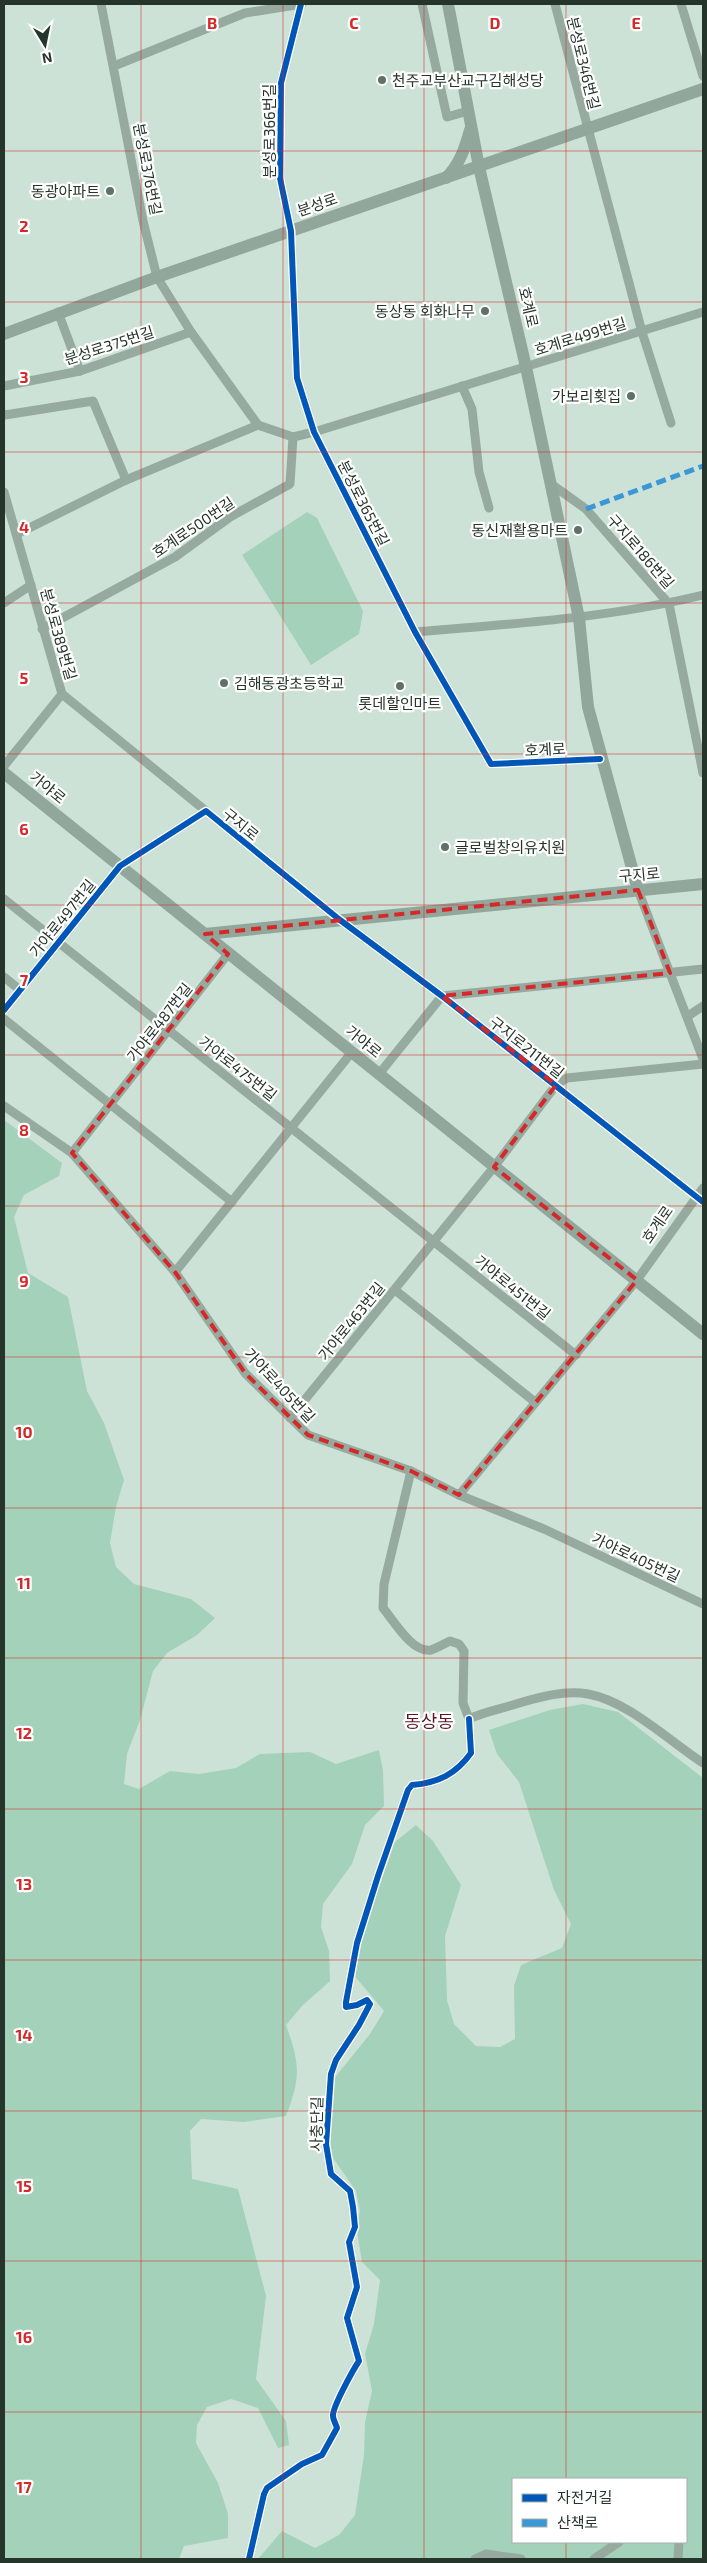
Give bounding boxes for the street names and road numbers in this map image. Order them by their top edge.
street label: 분성로346번길 [564,15,604,111]
street label: 분성로366번길 [260,84,278,178]
street label: 분성로376번길 [130,121,166,217]
street label: 분성로 [294,189,340,219]
street label: 호계로 [516,285,542,329]
street label: 호계로499번길 [532,313,628,359]
street label: 분성로375번길 [62,322,156,368]
street label: 분성로365번길 [335,457,393,549]
street label: 호계로500번길 [149,493,237,561]
street label: 구지로186번길 [604,510,678,592]
street label: 분성로389번길 [37,586,81,682]
street label: 호계로 [524,739,566,759]
street label: 가야로 [26,767,70,807]
street label: 구지로 [219,804,263,844]
street label: 구지로 [618,863,660,885]
street label: 가야로497번길 [25,876,99,960]
street label: 가야로487번길 [123,979,195,1065]
street label: 구지로211번길 [486,1012,568,1082]
street label: 가야로 [342,1021,386,1061]
street label: 가야로475번길 [195,1032,281,1104]
street label: 호계로 [638,1202,676,1246]
street label: 가야로451번길 [471,1251,555,1323]
street label: 가야로463번길 [314,1278,388,1364]
street label: 가야로405번길 [241,1344,319,1426]
street label: 가야로405번길 [589,1529,683,1585]
street label: 사충단길 [307,2096,325,2152]

